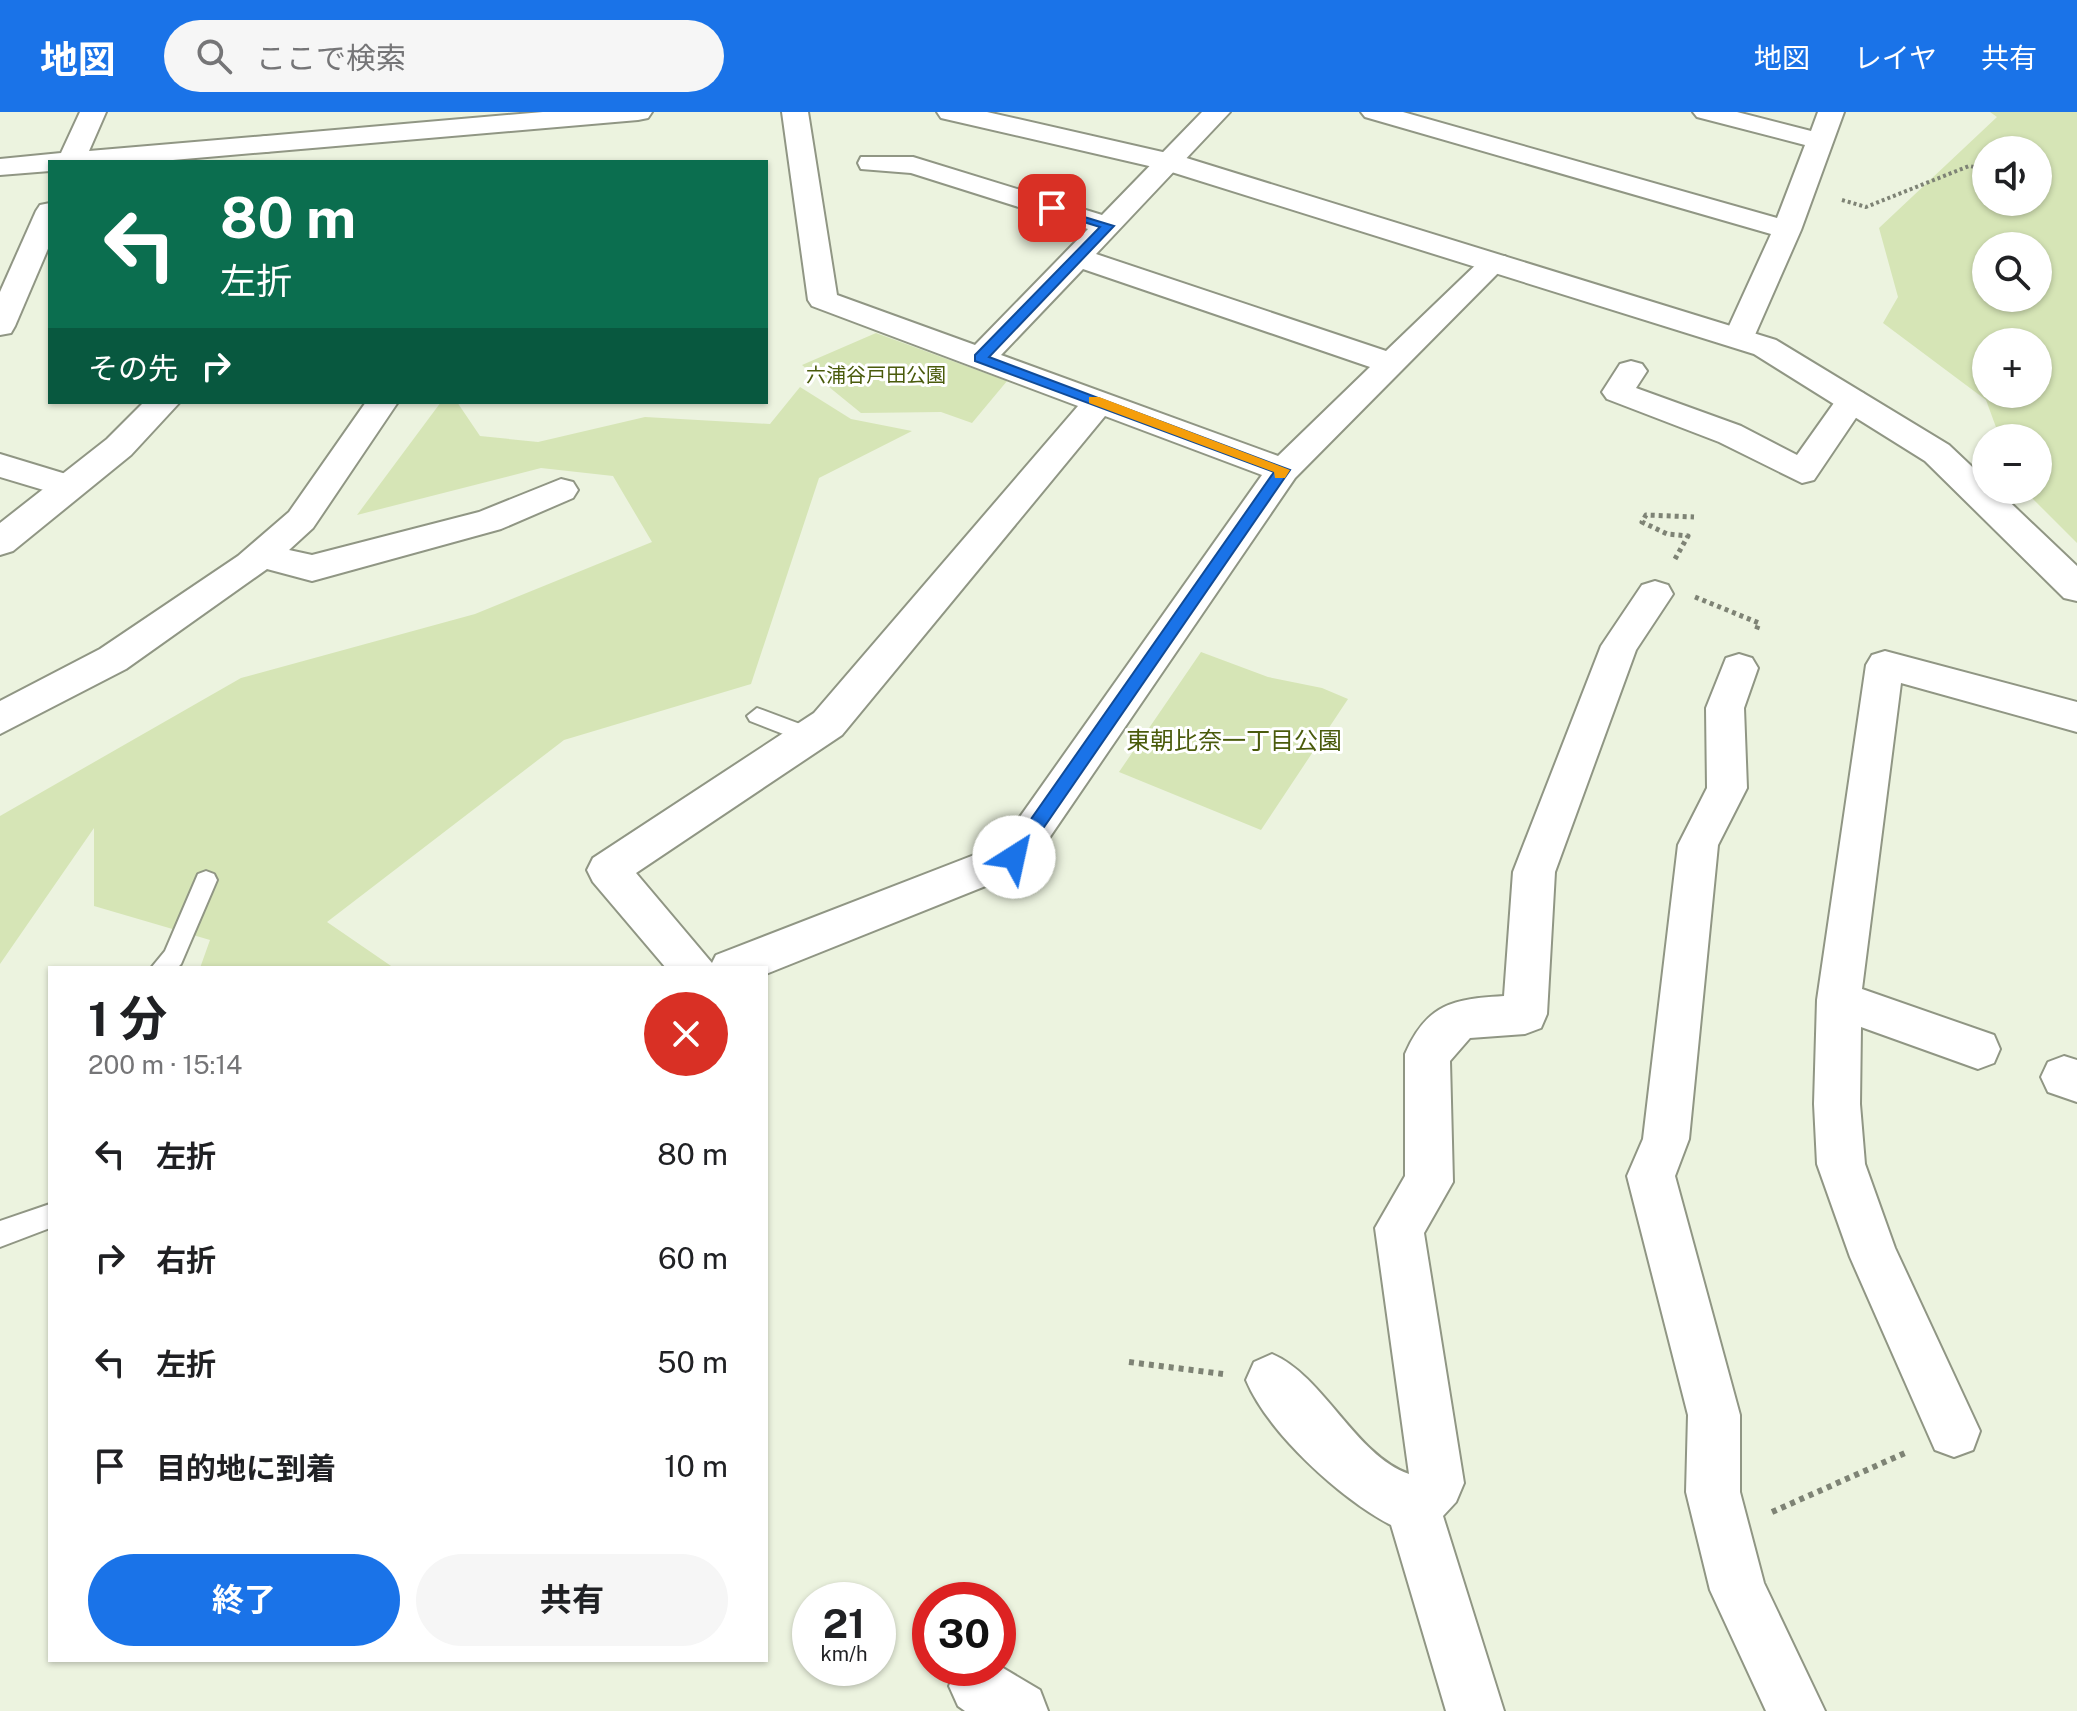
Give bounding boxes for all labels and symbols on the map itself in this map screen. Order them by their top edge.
pin [1018,174,1086,242]
park label: 六浦谷戸田公園 [806,363,946,387]
park label: 東朝比奈一丁目公園 [1126,726,1342,754]
position arrow [972,815,1056,899]
speed limit sign: 30 [912,1582,1016,1686]

